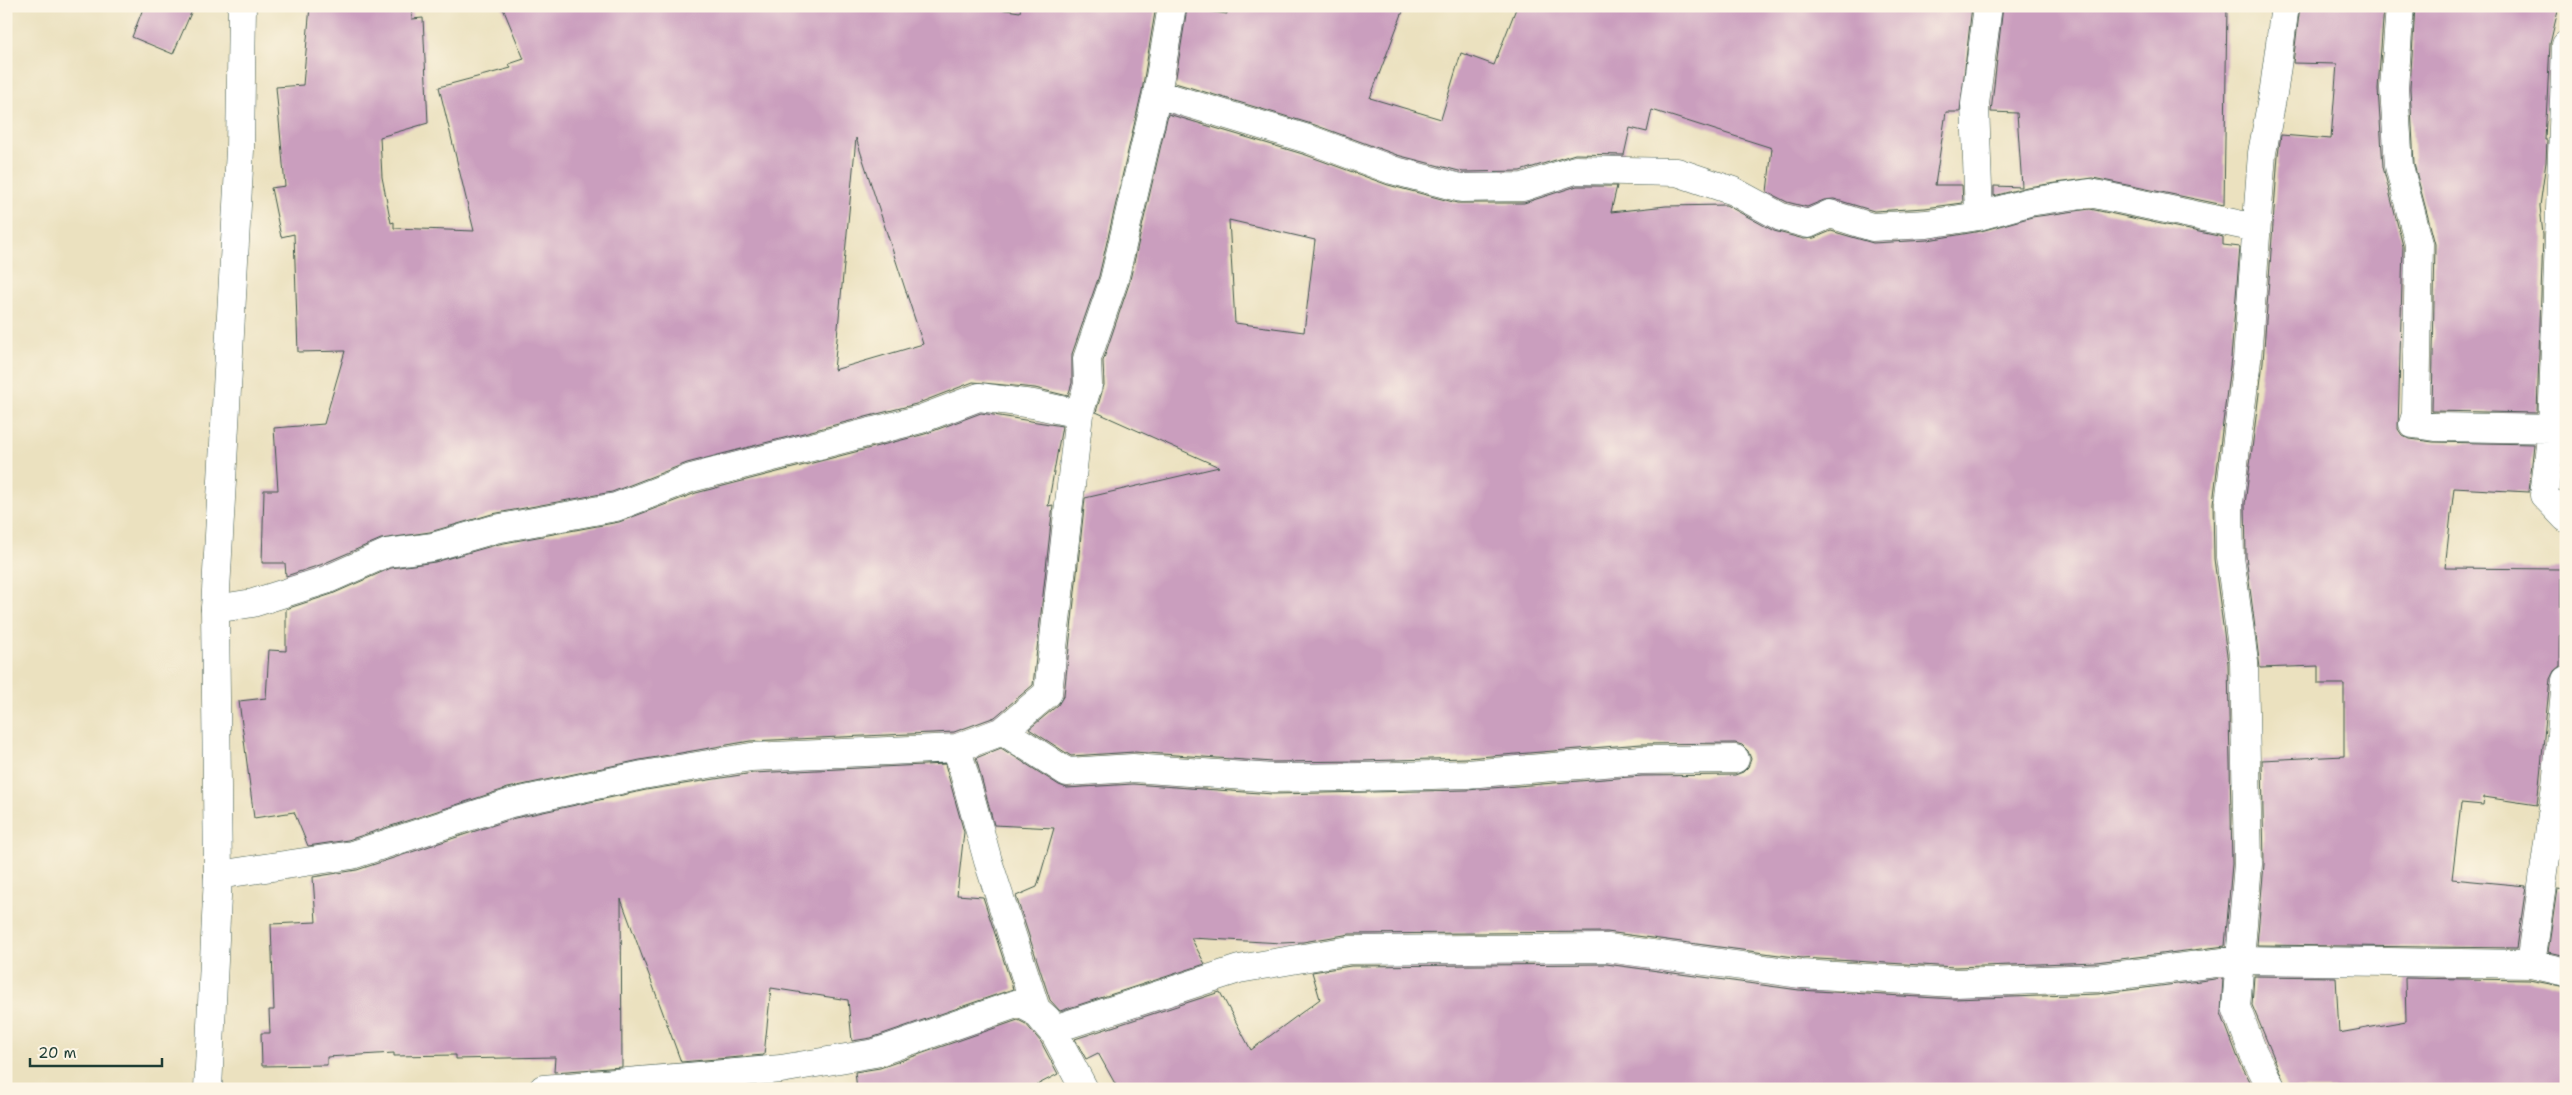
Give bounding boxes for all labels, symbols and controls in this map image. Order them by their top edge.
scale bar [30,1035,162,1067]
text: 20 m [38,1043,77,1063]

